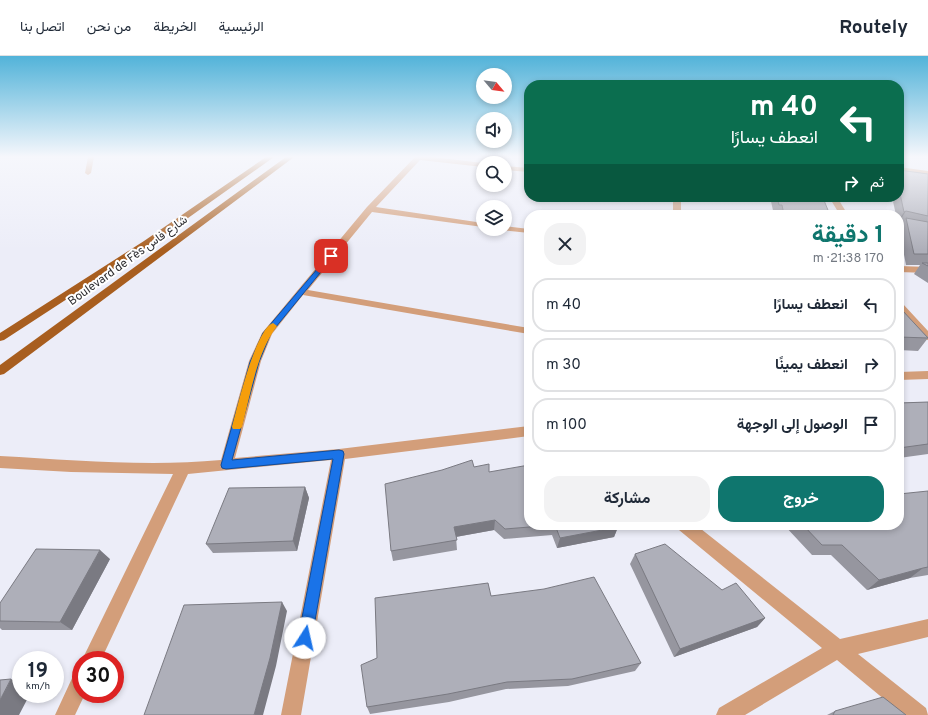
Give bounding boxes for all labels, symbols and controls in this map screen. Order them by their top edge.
text: Routely [839,16,908,40]
text: اتصل بنا [20,19,65,36]
text: من نحن [87,19,131,36]
text: الخريطة [153,19,197,36]
text: الرئيسية [219,19,264,36]
north arrow [476,68,512,104]
map controls [476,68,512,236]
text: 40 m [750,90,818,126]
icon: left [832,96,884,148]
button: sound [476,112,512,148]
text: انعطف يسارًا [731,127,818,150]
button: search [476,156,512,192]
icon: right [840,172,862,194]
text: ثم [870,174,884,193]
button: layers [476,200,512,236]
street label: Boulevard de Fès شارع فاس [65,212,191,310]
text: 1 دقيقة [812,221,884,251]
button: close [544,223,586,265]
pin [314,239,348,273]
icon: arrive [320,245,342,267]
text: 170 m · 21:38 [813,251,884,267]
icon: left [860,294,882,316]
text: 40 m [546,296,581,315]
text: انعطف يسارًا [773,296,848,315]
icon: right [860,354,882,376]
text: 30 m [546,356,581,375]
text: انعطف يمينًا [775,356,848,375]
icon: arrive [860,414,882,436]
text: 100 m [546,416,587,435]
text: الوصول إلى الوجهة [737,416,848,435]
button: مشاركة [544,476,710,522]
button: خروج [718,476,884,522]
position arrow [284,617,326,659]
speed limit sign: 30 [72,651,124,703]
text: 19 [28,659,48,685]
text: km/h [26,680,50,693]

